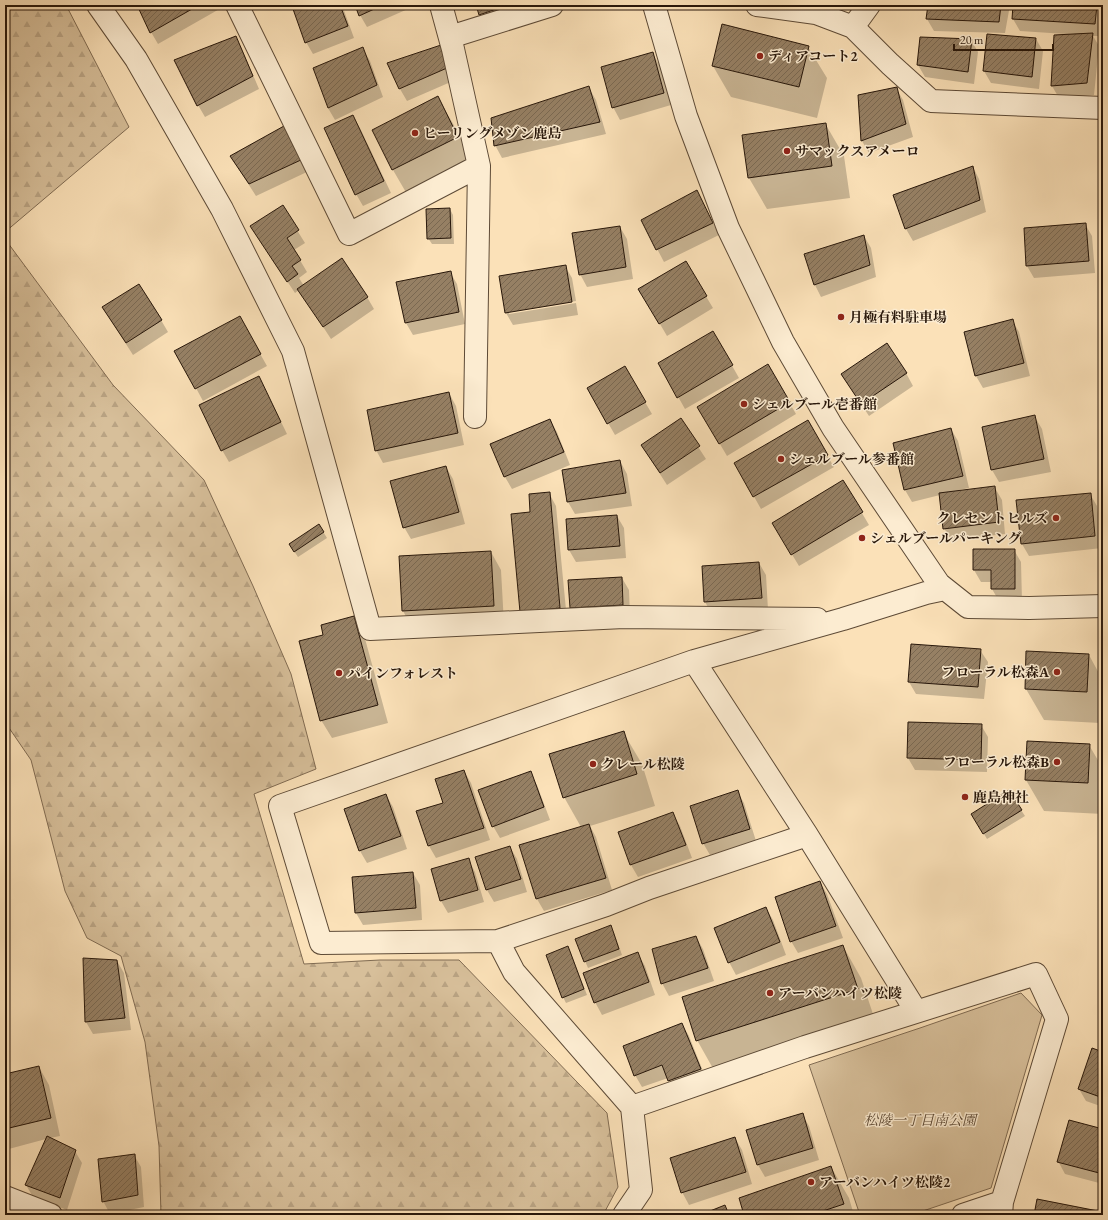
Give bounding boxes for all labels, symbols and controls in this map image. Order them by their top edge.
scale bar [954,26,1053,52]
text: 20 m [960,32,984,48]
place label: ディアコート2 [768,47,858,65]
marker: ディアコート2 [755,51,765,61]
place label: ヒーリングメゾン鹿島 [423,124,562,142]
marker: ヒーリングメゾン鹿島 [410,128,420,138]
place label: サマックスアメーロ [795,142,919,160]
marker: サマックスアメーロ [782,146,792,156]
place label: 月極有料駐車場 [849,308,947,326]
marker: 月極有料駐車場 [836,312,846,322]
place label: シェルブール壱番館 [752,395,877,413]
marker: シェルブール壱番館 [739,399,749,409]
place label: シェルブール参番館 [789,450,914,468]
marker: シェルブール参番館 [776,454,786,464]
place label: クレセントヒルズ [936,509,1048,527]
marker: クレセントヒルズ [1051,513,1061,523]
place label: シェルブールパーキング [870,529,1022,547]
marker: シェルブールパーキング [857,533,867,543]
place label: フローラル松森A [941,663,1050,681]
place label: パインフォレスト [347,664,458,682]
marker: フローラル松森A [1052,667,1062,677]
marker: パインフォレスト [334,668,344,678]
place label: フローラル松森B [943,753,1049,771]
place label: クレール松陵 [601,755,685,773]
marker: フローラル松森B [1052,757,1062,767]
marker: クレール松陵 [588,759,598,769]
place label: 鹿島神社 [973,788,1029,806]
marker: 鹿島神社 [960,792,970,802]
place label: アーバンハイツ松陵 [778,984,902,1002]
marker: アーバンハイツ松陵 [765,988,775,998]
park label: 松陵一丁目南公園 [864,1111,978,1129]
place label: アーバンハイツ松陵2 [819,1173,951,1191]
marker: アーバンハイツ松陵2 [806,1177,816,1187]

